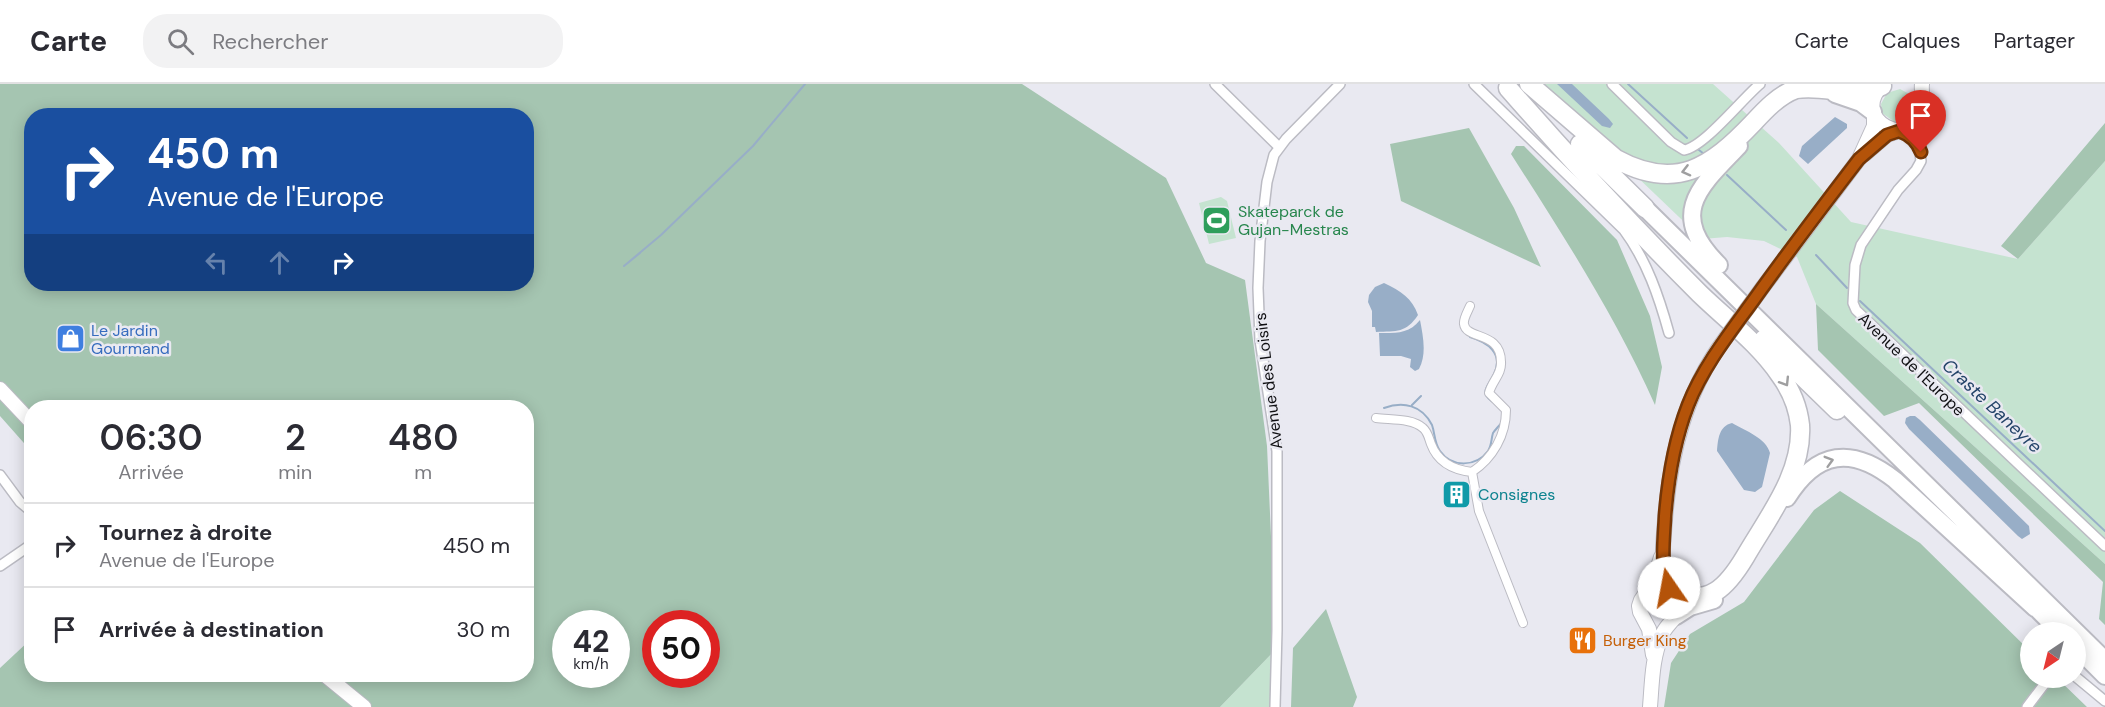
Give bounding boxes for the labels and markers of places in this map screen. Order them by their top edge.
pin [1895,90,1946,152]
place label: Skateparck de Gujan-Mestras [1238,201,1349,240]
sports icon: Skateparck de Gujan-Mestras [1201,204,1233,236]
place label: Le Jardin Gourmand [91,320,170,359]
shop icon: Le Jardin Gourmand [54,323,86,355]
building icon: Consignes [1441,478,1473,510]
place label: Consignes [1478,484,1555,505]
restaurant icon: Burger King [1566,624,1598,656]
place label: Burger King [1603,630,1687,651]

